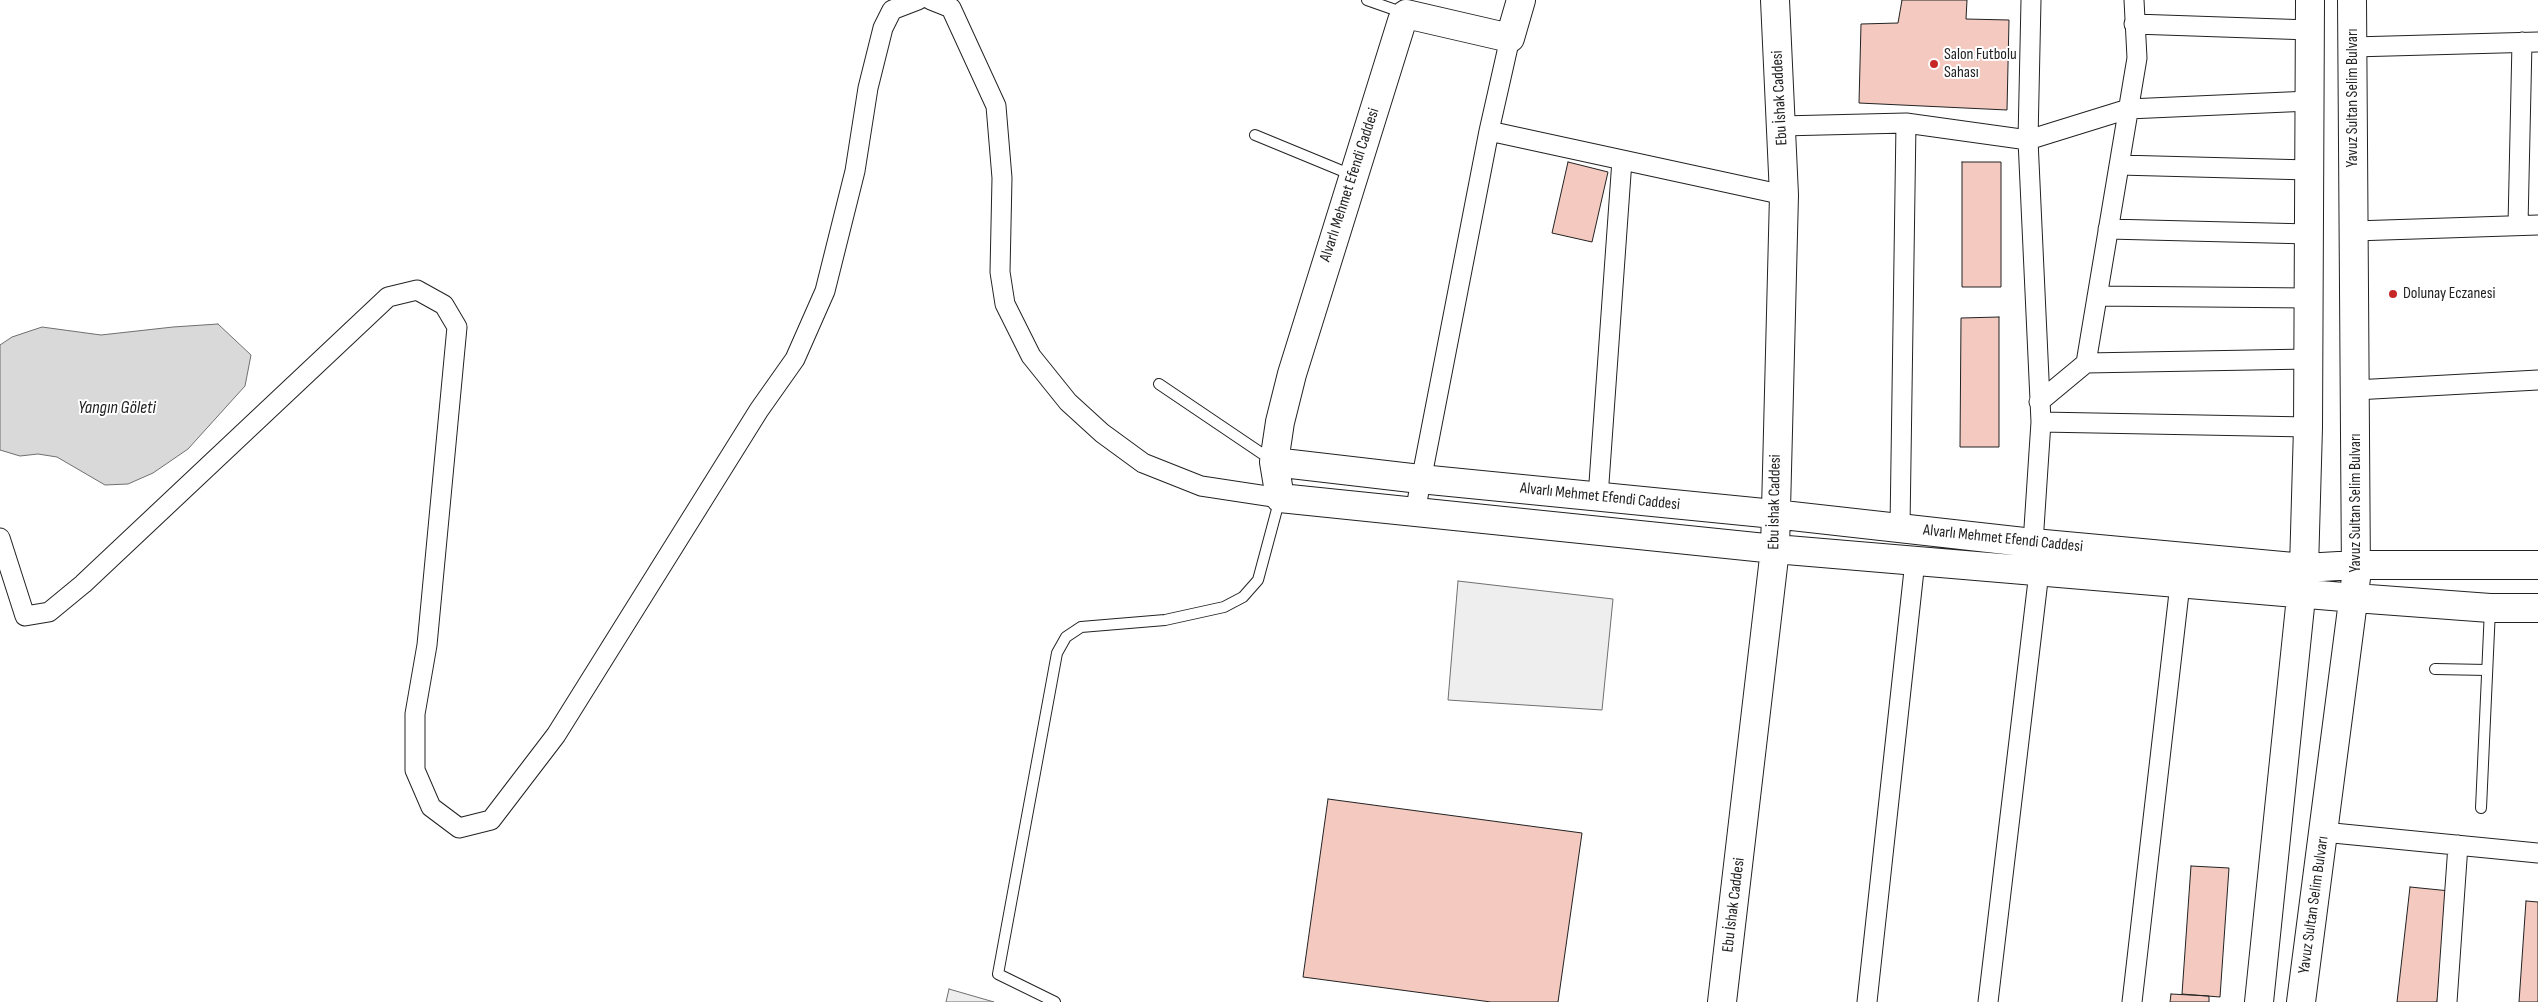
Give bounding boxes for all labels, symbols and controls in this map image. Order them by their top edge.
street label: Yavuz Sultan Selim Bulvarı [2343,29,2363,167]
place label: Salon Futbolu Sahası [1944,45,2017,83]
street label: Ebu İshak Caddesi [1768,50,1792,146]
marker: Salon Futbolu Sahası [1928,58,1940,70]
street label: Alvarlı Mehmet Efendi Caddesi [1316,106,1384,264]
place label: Dolunay Eczanesi [2403,284,2495,304]
marker: Dolunay Eczanesi [2387,288,2399,300]
water label: Yangın Göleti [78,397,156,419]
street label: Yavuz Sultan Selim Bulvarı [2346,434,2366,572]
street label: Ebu İshak Caddesi [1765,454,1785,550]
street label: Alvarlı Mehmet Efendi Caddesi [1519,479,1681,515]
street label: Alvarlı Mehmet Efendi Caddesi [1922,521,2084,557]
street label: Yavuz Sultan Selim Bulvarı [2295,835,2333,975]
street label: Ebu İshak Caddesi [1719,857,1749,953]

